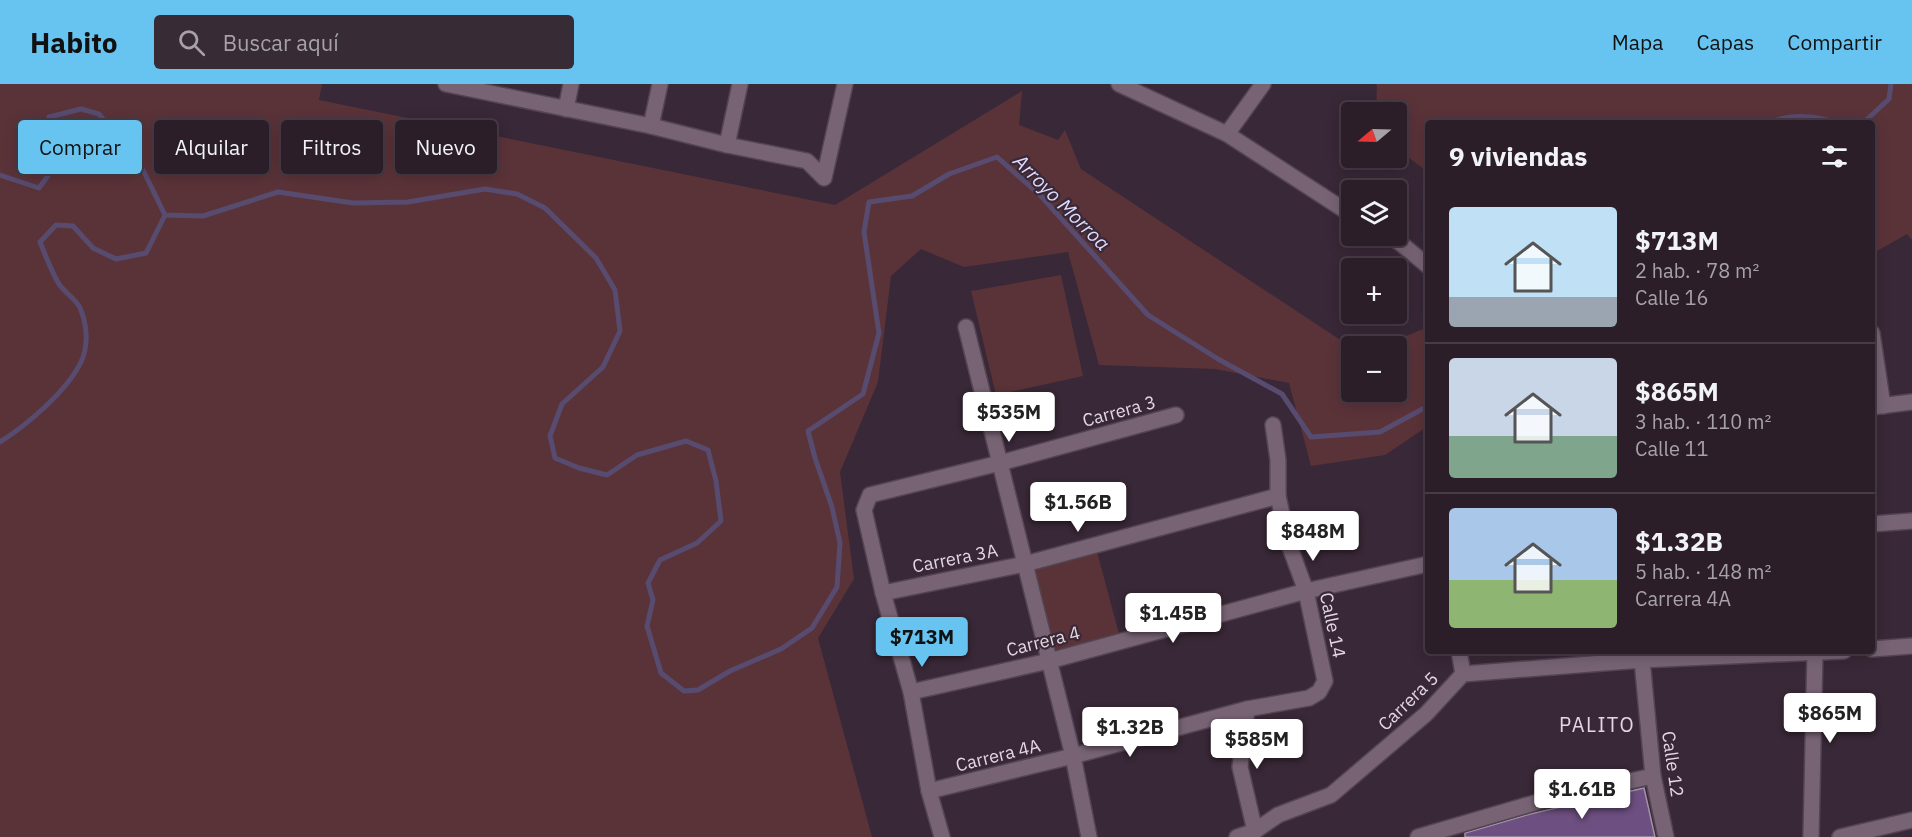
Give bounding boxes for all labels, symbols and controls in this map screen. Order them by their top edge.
search box [154,15,574,69]
text: Habito [30,24,118,61]
icon: search [175,26,208,59]
text: Buscar aquí [223,28,339,57]
text: Mapa [1612,28,1663,56]
text: Capas [1696,28,1754,56]
text: Compartir [1787,28,1882,56]
north arrow [1341,102,1407,168]
map controls [1341,102,1407,402]
chip: Comprar [18,120,142,174]
chip: Alquilar [154,120,269,174]
chip: Filtros [281,120,383,174]
chip: Nuevo [395,120,497,174]
text: 9 viviendas [1449,139,1587,173]
icon: filters [1818,140,1851,173]
water label: Arroyo Morroa [1007,147,1116,256]
button: layers [1341,180,1407,246]
text: $713M [1635,223,1719,257]
icon: home [1497,231,1569,303]
text: 2 hab. · 78 m² [1635,257,1759,284]
button: + [1341,258,1407,324]
text: Calle 16 [1635,284,1709,311]
button: − [1341,336,1407,402]
text: $865M [1635,374,1719,408]
icon: home [1497,382,1569,454]
street label: Carrera 3 [1080,390,1158,432]
pin: $535M [967,392,1051,443]
text: $535M [977,398,1041,425]
text: 3 hab. · 110 m² [1635,408,1771,435]
text: Calle 11 [1635,435,1709,462]
pin: $1.56B [1029,482,1127,533]
text: $1.56B [1044,488,1112,515]
pin: $848M [1271,511,1355,562]
text: $848M [1281,517,1345,544]
text: $1.32B [1635,524,1723,558]
icon: home [1497,532,1569,604]
street label: Carrera 3A [910,538,1000,578]
text: 5 hab. · 148 m² [1635,558,1771,585]
text: Carrera 4A [1635,585,1731,612]
street label: Calle 14 [1315,590,1351,660]
pin: $1.45B [1124,593,1222,644]
text: $1.45B [1139,599,1207,626]
pin: $713M [880,617,964,668]
street label: Carrera 4 [1004,621,1082,661]
text: $713M [890,623,954,650]
street label: Carrera 5 [1373,667,1443,735]
pin: $865M [1788,693,1872,744]
text: $865M [1798,699,1862,726]
pin: $1.32B [1081,707,1179,758]
district label: PALITO [1559,711,1635,738]
text: $1.32B [1096,713,1164,740]
pin: $585M [1215,719,1299,770]
text: $585M [1225,725,1289,752]
street label: Calle 12 [1657,730,1689,798]
street label: Carrera 4A [953,733,1043,777]
pin: $1.61B [1533,769,1631,820]
text: $1.61B [1548,775,1616,802]

